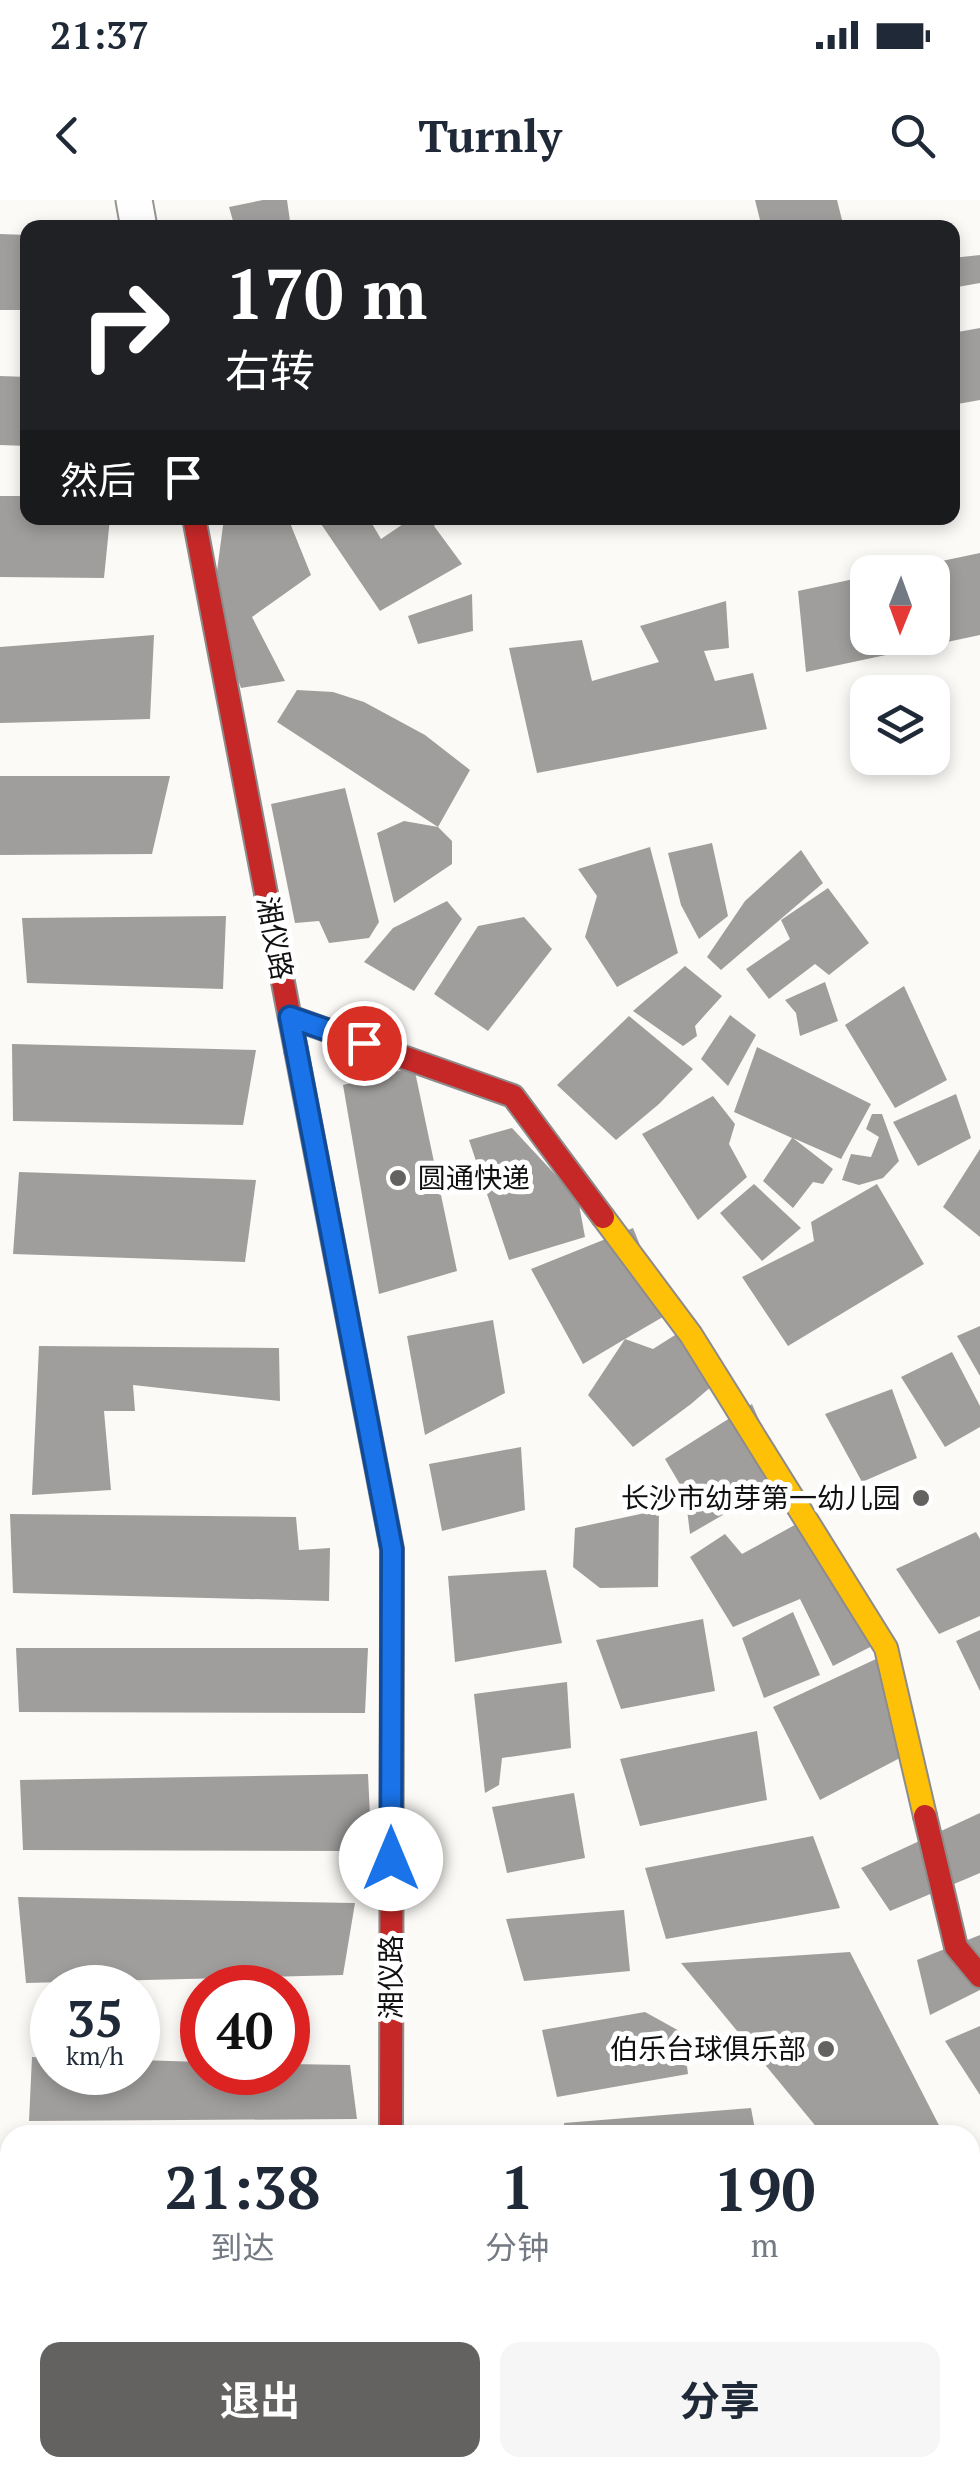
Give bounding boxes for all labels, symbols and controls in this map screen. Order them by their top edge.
text: 21:37 [50,10,149,60]
text: Turnly [418,105,562,165]
icon: back [40,108,95,163]
icon: search [885,108,940,163]
text: 170 m [225,246,427,339]
icon: right [60,260,190,390]
text: 右转 [225,340,315,400]
icon: arrive [156,450,211,505]
text: 然后 [60,455,136,505]
north arrow [850,555,950,655]
map controls [850,555,950,775]
button: layers [850,675,950,775]
street label: 湘仪路 [249,893,302,983]
pin [322,1001,407,1086]
icon: arrive [337,1016,392,1071]
place label: 圆通快递 [418,1159,530,1196]
marker: 圆通快递 [387,1167,409,1189]
place label: 长沙市幼芽第一幼儿园 [621,1479,901,1516]
marker: 长沙市幼芽第一幼儿园 [910,1487,932,1509]
position arrow [339,1807,443,1911]
street label: 湘仪路 [372,1935,409,2019]
speed limit sign: 40 [180,1965,310,2095]
text: 35 [67,1985,123,2051]
place label: 伯乐台球俱乐部 [610,2030,806,2067]
marker: 伯乐台球俱乐部 [815,2038,837,2060]
text: km/h [66,2039,124,2072]
text: 21:38 [165,2147,321,2226]
text: 1 [500,2147,534,2226]
text: 190 [714,2149,815,2228]
text: m [751,2224,778,2266]
text: 到达 [211,2226,275,2268]
text: 分钟 [485,2226,549,2268]
button: 退出 [40,2342,480,2457]
button: 分享 [500,2342,940,2457]

